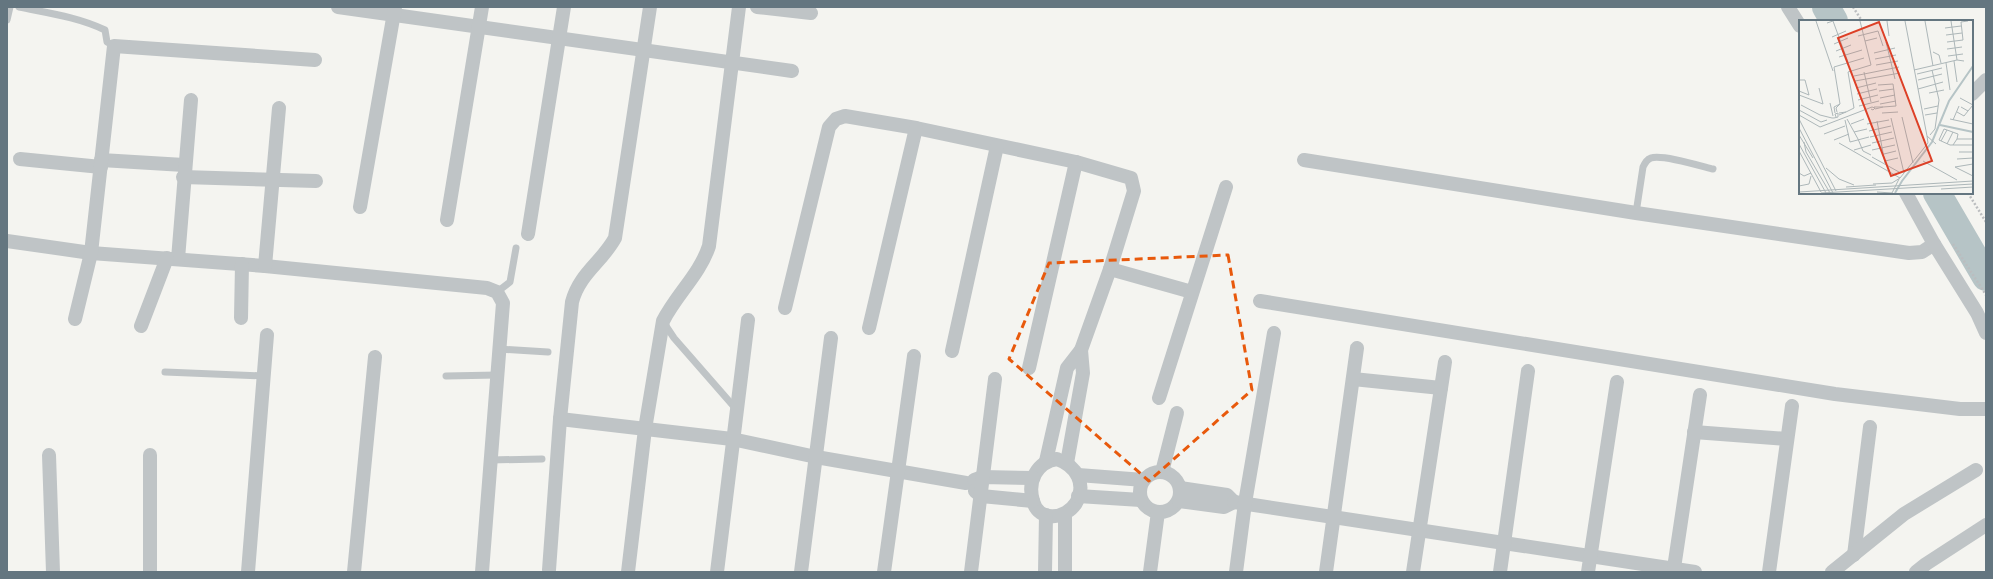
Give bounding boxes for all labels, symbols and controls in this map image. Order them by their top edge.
inset map [1799,20,1973,194]

